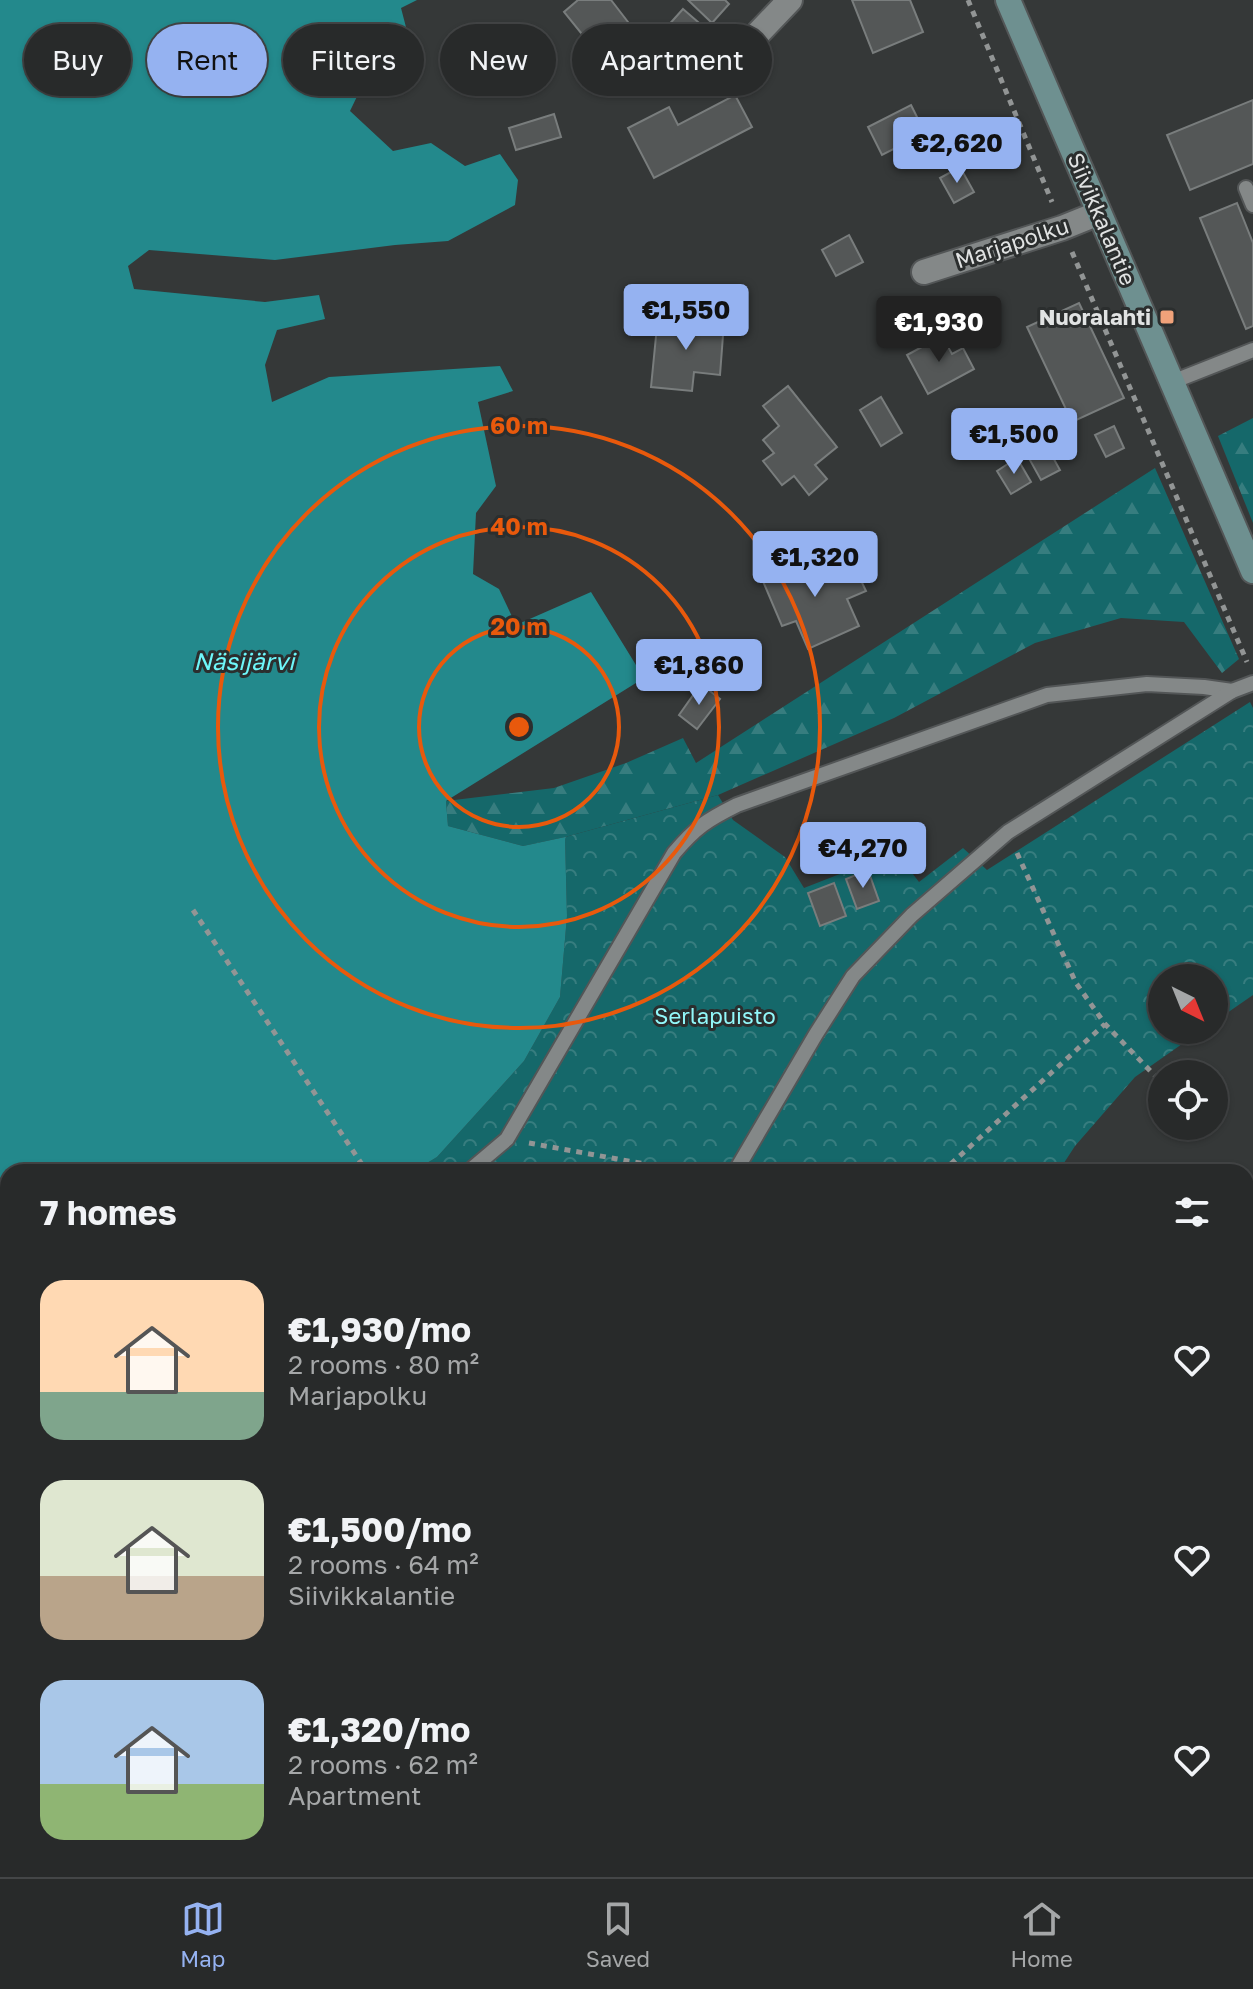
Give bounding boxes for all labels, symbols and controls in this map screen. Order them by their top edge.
chip: Buy [24,24,131,96]
chip: Rent [147,24,267,96]
chip: Filters [283,24,424,96]
chip: New [440,24,556,96]
chip: Apartment [572,24,772,96]
pin: €2,620 [892,117,1022,185]
text: €2,620 [911,127,1003,158]
street label: Siivikkalantie [1062,148,1143,289]
street label: Marjapolku [952,211,1072,274]
pin: €1,550 [621,284,751,352]
text: €1,550 [642,294,730,325]
pin: €1,930 [874,296,1004,364]
place label: Nuoralahti [1039,303,1151,330]
text: €1,930 [894,306,984,337]
marker: Nuoralahti [1158,308,1176,326]
pin: €1,500 [949,408,1079,476]
text: 60 m [490,410,548,439]
text: €1,500 [969,418,1059,449]
text: 40 m [490,511,548,540]
pin: €1,320 [750,531,880,599]
text: €1,320 [771,541,859,572]
text: 20 m [490,611,548,640]
pin: €1,860 [634,639,764,707]
water label: Näsijärvi [194,646,297,676]
text: €1,860 [654,649,744,680]
centre of rings [505,713,533,741]
pin: €4,270 [798,822,928,890]
text: €4,270 [818,832,908,863]
north arrow [1148,964,1228,1044]
map controls [1148,964,1228,1140]
park label: Serlapuisto [654,1002,776,1029]
button: locate [1148,1060,1228,1140]
icon: filters [1170,1190,1214,1234]
text: 7 homes [40,1192,177,1232]
text: €1,930/mo [288,1309,471,1349]
icon: home [104,1312,200,1408]
icon: heart [1170,1338,1214,1382]
text: 2 rooms · 80 m² [288,1349,479,1380]
text: Marjapolku [288,1380,427,1411]
text: €1,500/mo [288,1509,472,1549]
icon: home [104,1512,200,1608]
icon: heart [1170,1538,1214,1582]
text: 2 rooms · 64 m² [288,1549,479,1580]
text: Siivikkalantie [288,1580,455,1611]
text: €1,320/mo [288,1709,470,1749]
icon: home [104,1712,200,1808]
icon: heart [1170,1738,1214,1782]
text: 2 rooms · 62 m² [288,1749,478,1780]
text: Apartment [288,1780,421,1811]
tab: Map [180,1897,225,1972]
tab: Saved [586,1897,650,1972]
tab: Home [1011,1897,1073,1972]

